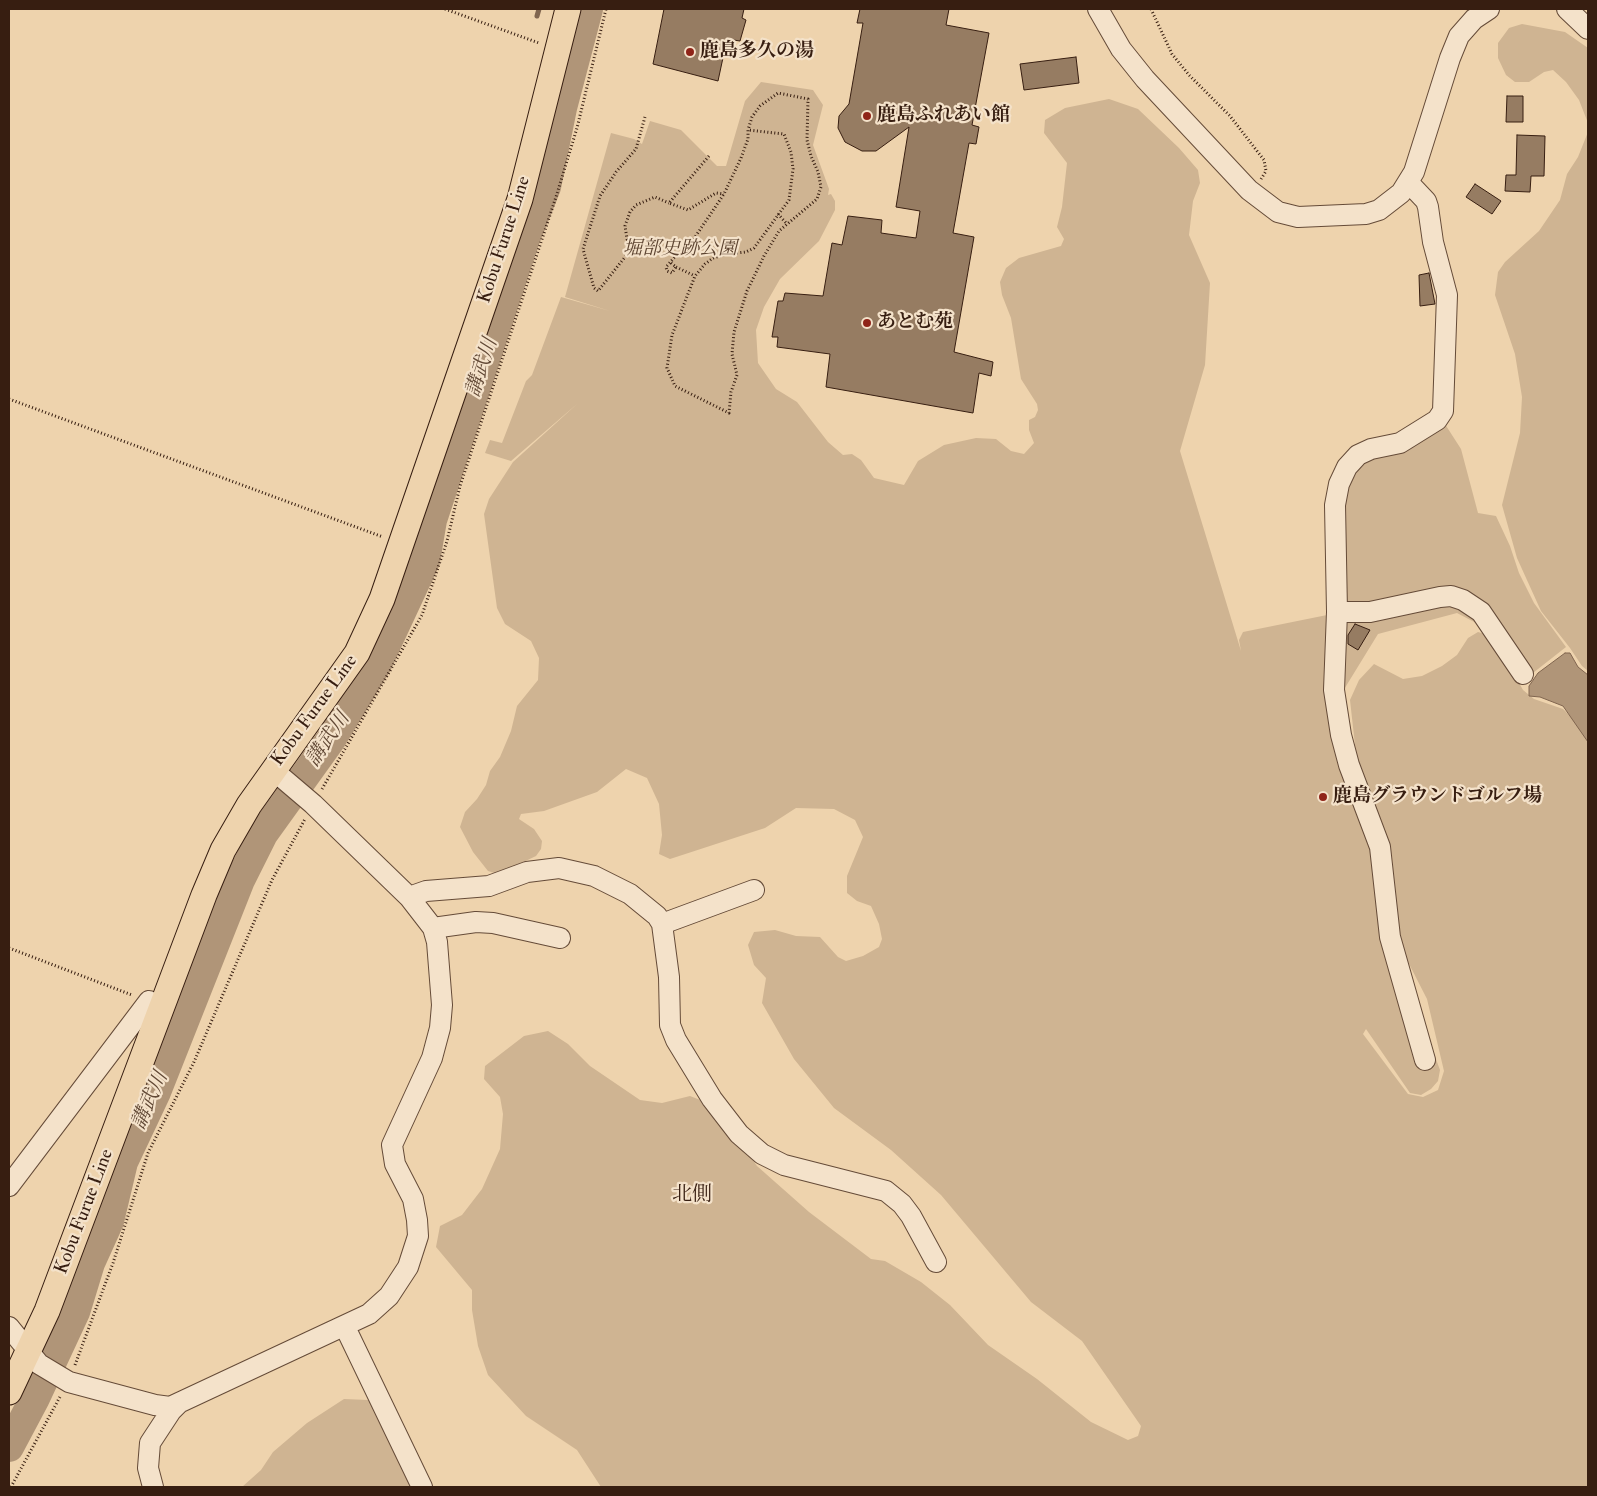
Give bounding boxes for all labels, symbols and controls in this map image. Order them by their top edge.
place label: 鹿島多久の湯 [700,41,814,63]
marker: 鹿島多久の湯 [684,46,696,58]
place label: 鹿島ふれあい館 [877,105,1010,127]
marker: 鹿島ふれあい館 [861,110,873,122]
street label: Kobu Furue Line [474,174,536,306]
park label: 堀部史跡公園 [623,239,737,261]
place label: あとむ苑 [877,312,953,334]
marker: あとむ苑 [861,317,873,329]
water label: 講武川 [462,336,504,400]
street label: Kobu Furue Line [267,651,363,771]
water label: 講武川 [302,708,356,772]
place label: 鹿島グラウンドゴルフ場 [1333,786,1542,808]
marker: 鹿島グラウンドゴルフ場 [1317,791,1329,803]
water label: 講武川 [128,1069,174,1133]
street label: Kobu Furue Line [51,1146,119,1278]
district label: 北側 [672,1184,712,1208]

